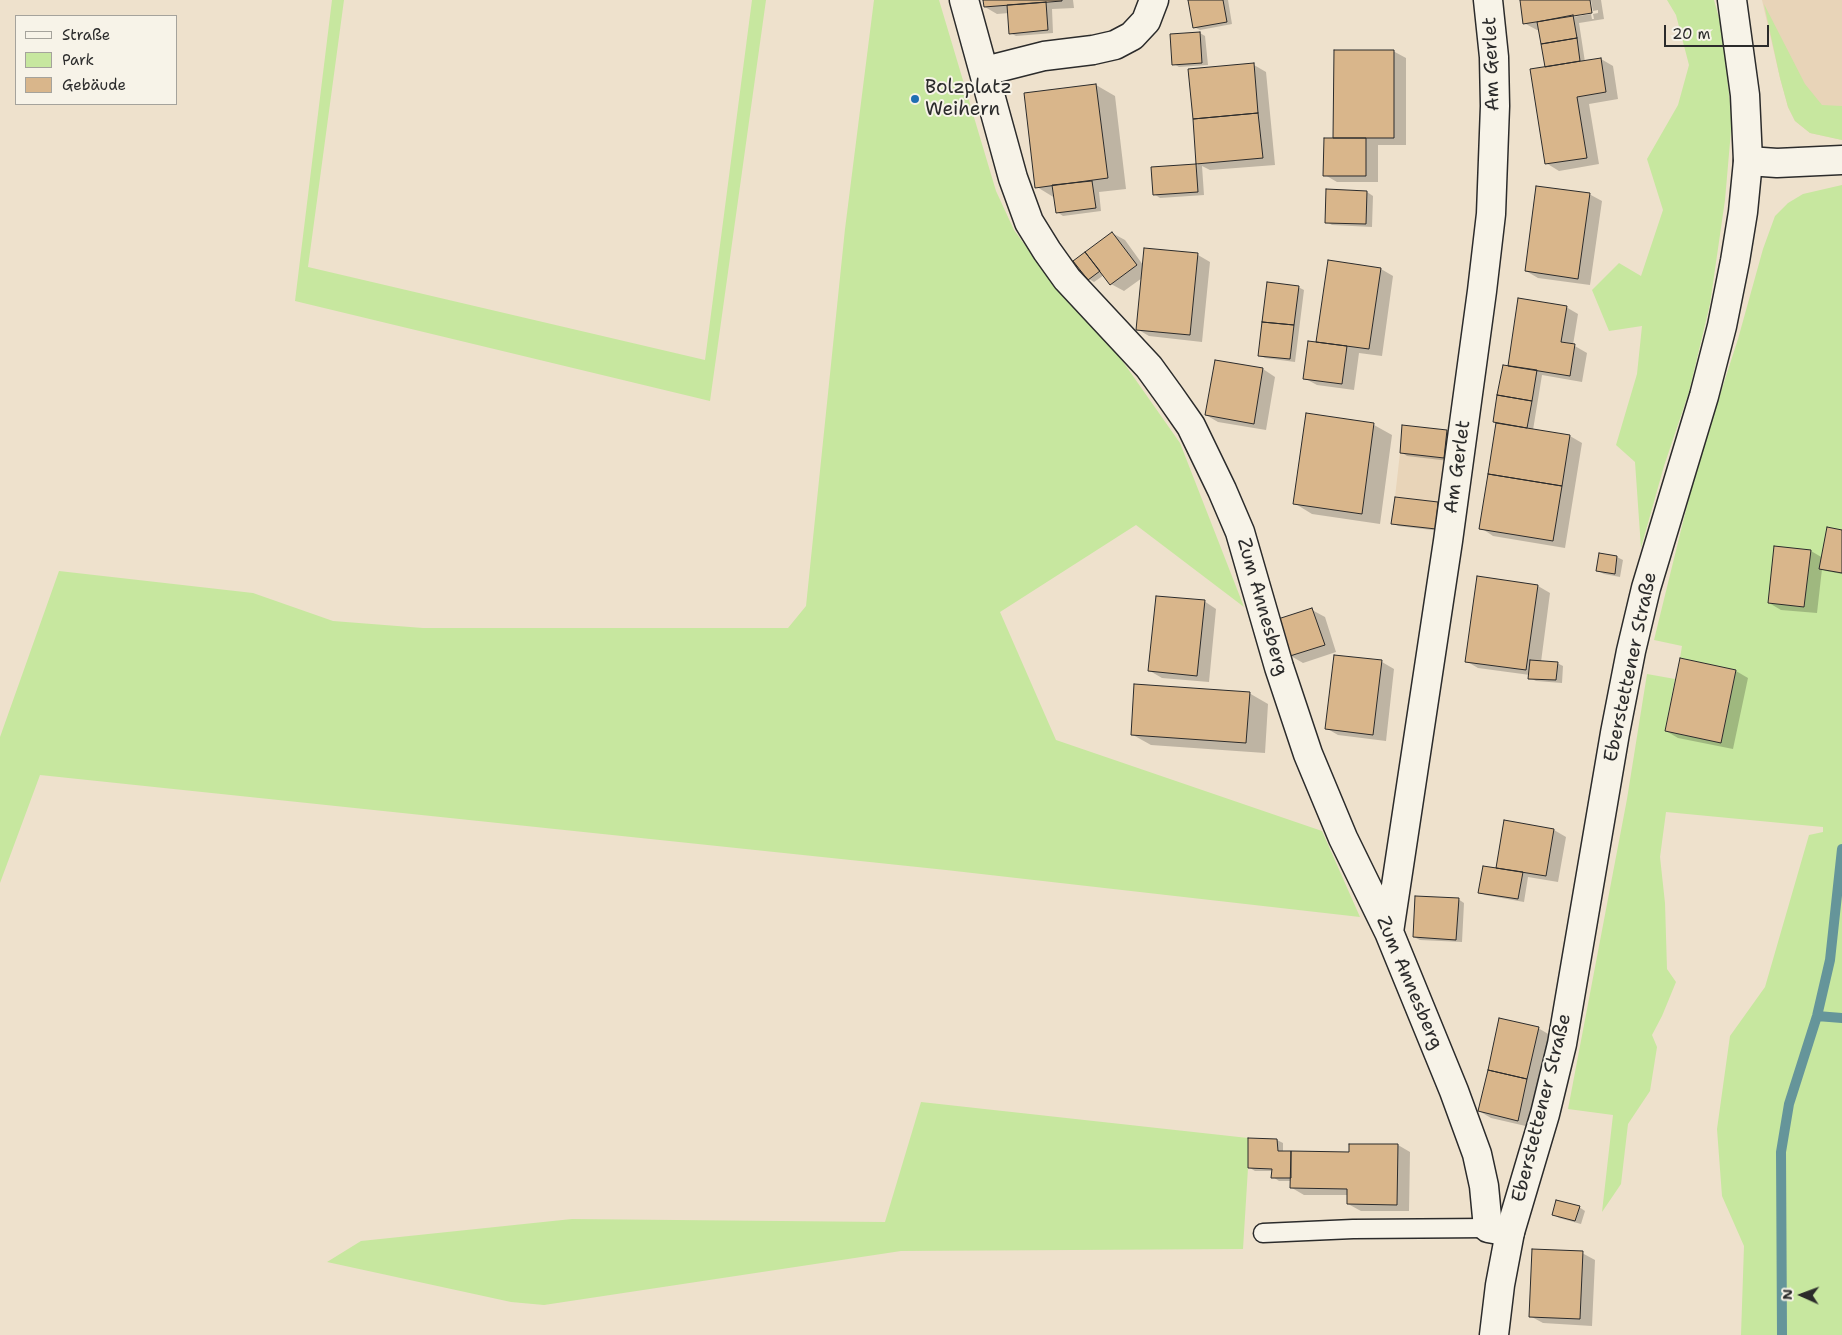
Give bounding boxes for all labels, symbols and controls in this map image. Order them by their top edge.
legend [15,15,178,105]
scale bar [1667,15,1772,47]
street label: Am Gerlet [1479,17,1505,111]
text: 20 m [1672,24,1711,44]
text: Straße [62,25,110,45]
text: Park [62,50,94,70]
text: Gebäude [62,75,126,95]
place label: Bolzplatz Weihern [925,77,1012,121]
marker: Bolzplatz Weihern [909,93,921,105]
street label: Am Gerlet [1440,419,1476,515]
street label: Zum Annesberg [1231,536,1293,678]
street label: Eberstettener Straße [1600,570,1662,764]
street label: Zum Annesberg [1371,913,1447,1053]
street label: Eberstettener Straße [1508,1011,1576,1205]
north arrow [1777,1270,1827,1320]
text: N [1778,1289,1796,1300]

